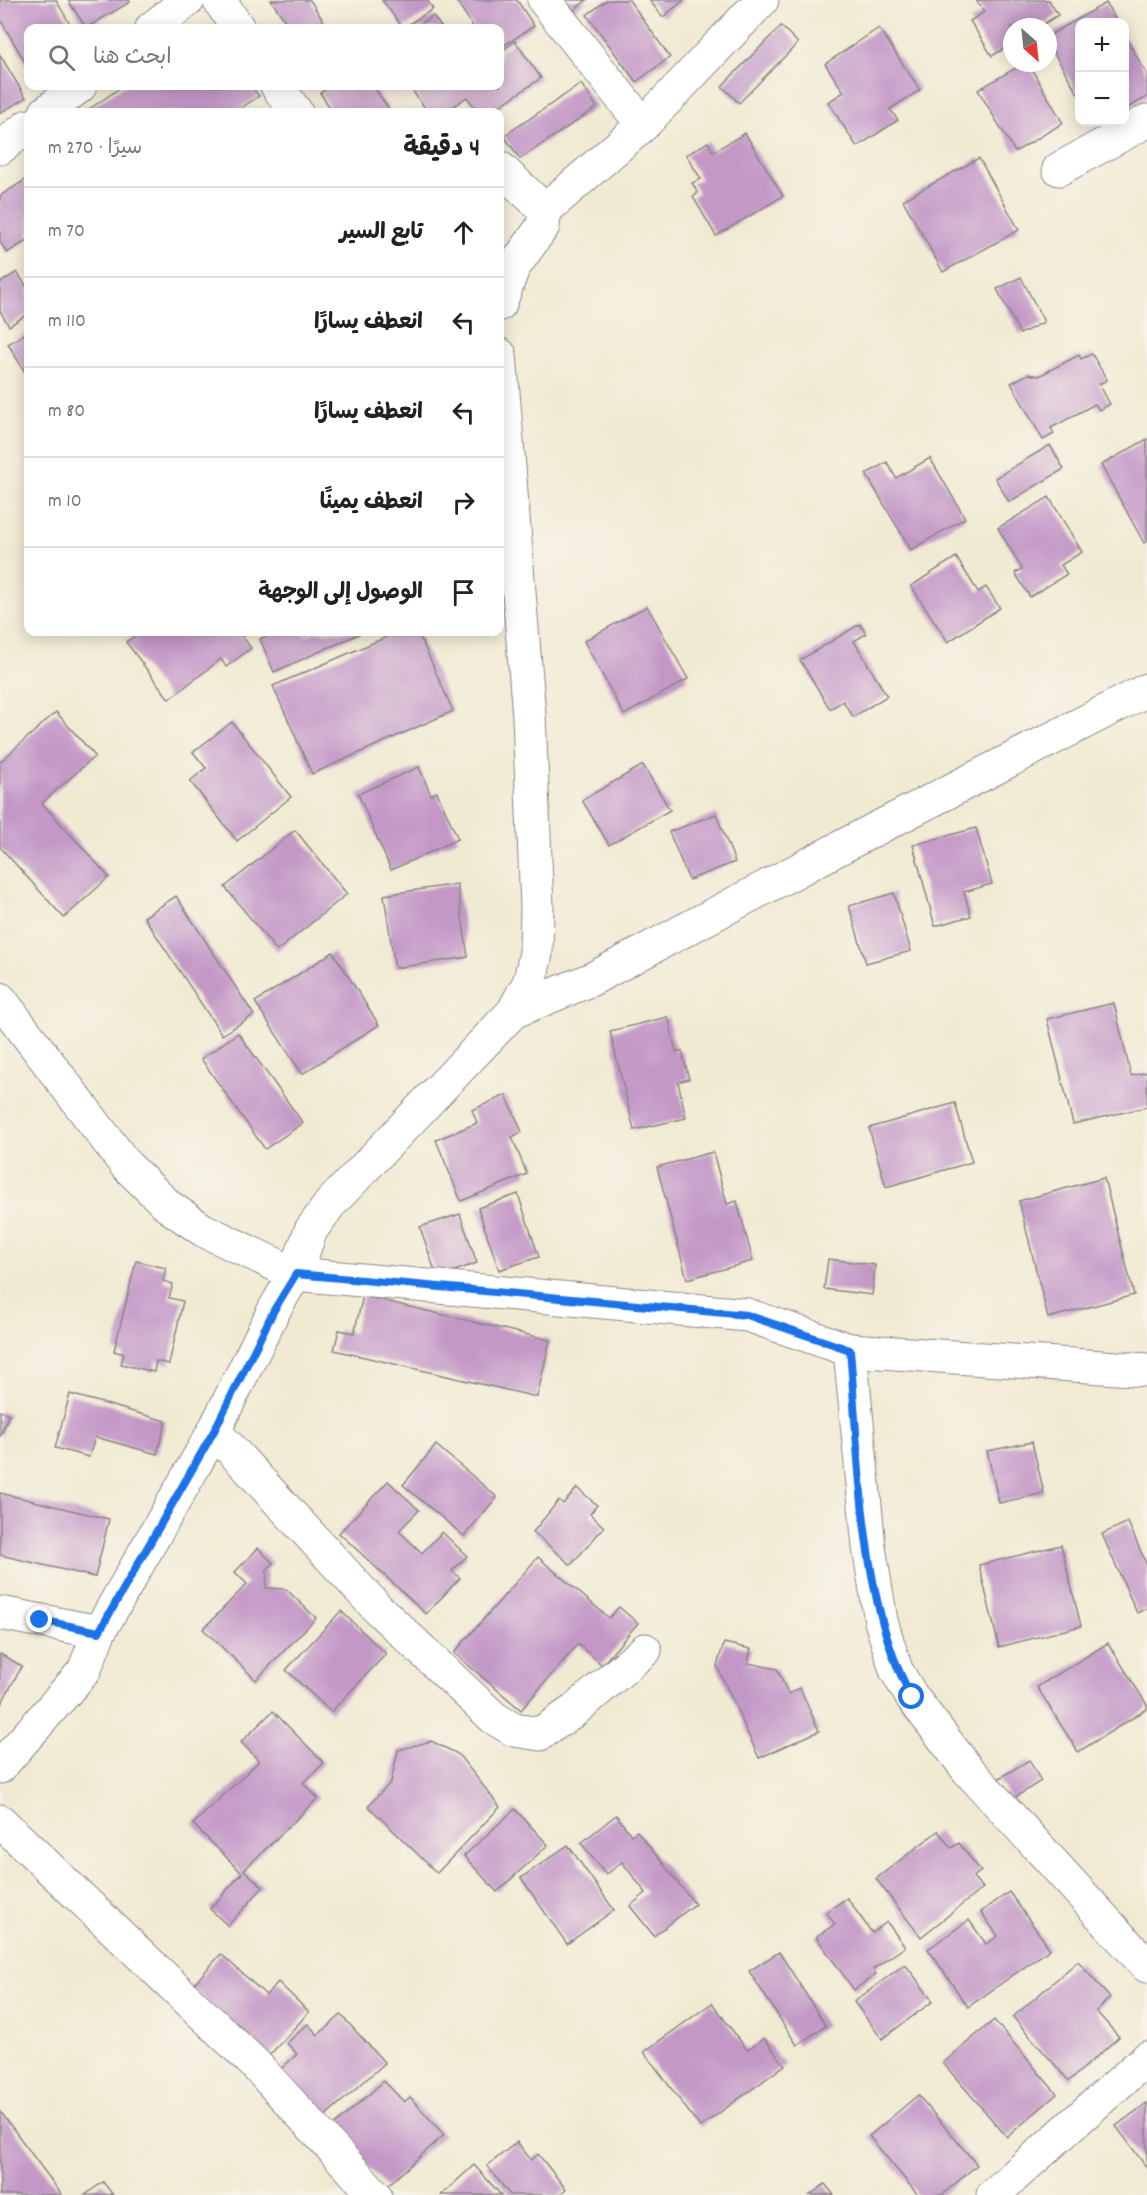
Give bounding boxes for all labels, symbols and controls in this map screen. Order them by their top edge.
north arrow [1003,18,1057,72]
map controls [1075,18,1129,126]
button: + [1075,18,1129,72]
search box [24,24,504,90]
icon: search [45,41,78,74]
text: ابحث هنا [93,43,172,74]
button: − [1075,72,1129,126]
text: 4 دقيقة [403,131,480,168]
text: سيرًا · 270 m [48,135,142,163]
icon: ahead [447,216,480,249]
text: 70 m [48,218,85,246]
text: تابع السير [340,218,423,249]
icon: left [447,306,480,339]
text: 110 m [48,308,86,336]
text: انعطف يسارًا [314,308,423,339]
icon: left [447,396,480,429]
text: 80 m [48,398,85,426]
text: انعطف يسارًا [314,398,423,429]
icon: right [447,486,480,519]
text: 10 m [48,488,82,516]
text: انعطف يمينًا [320,488,423,519]
icon: arrive [447,576,480,609]
text: الوصول إلى الوجهة [258,578,423,609]
route end [26,1606,52,1632]
route start [898,1683,924,1709]

